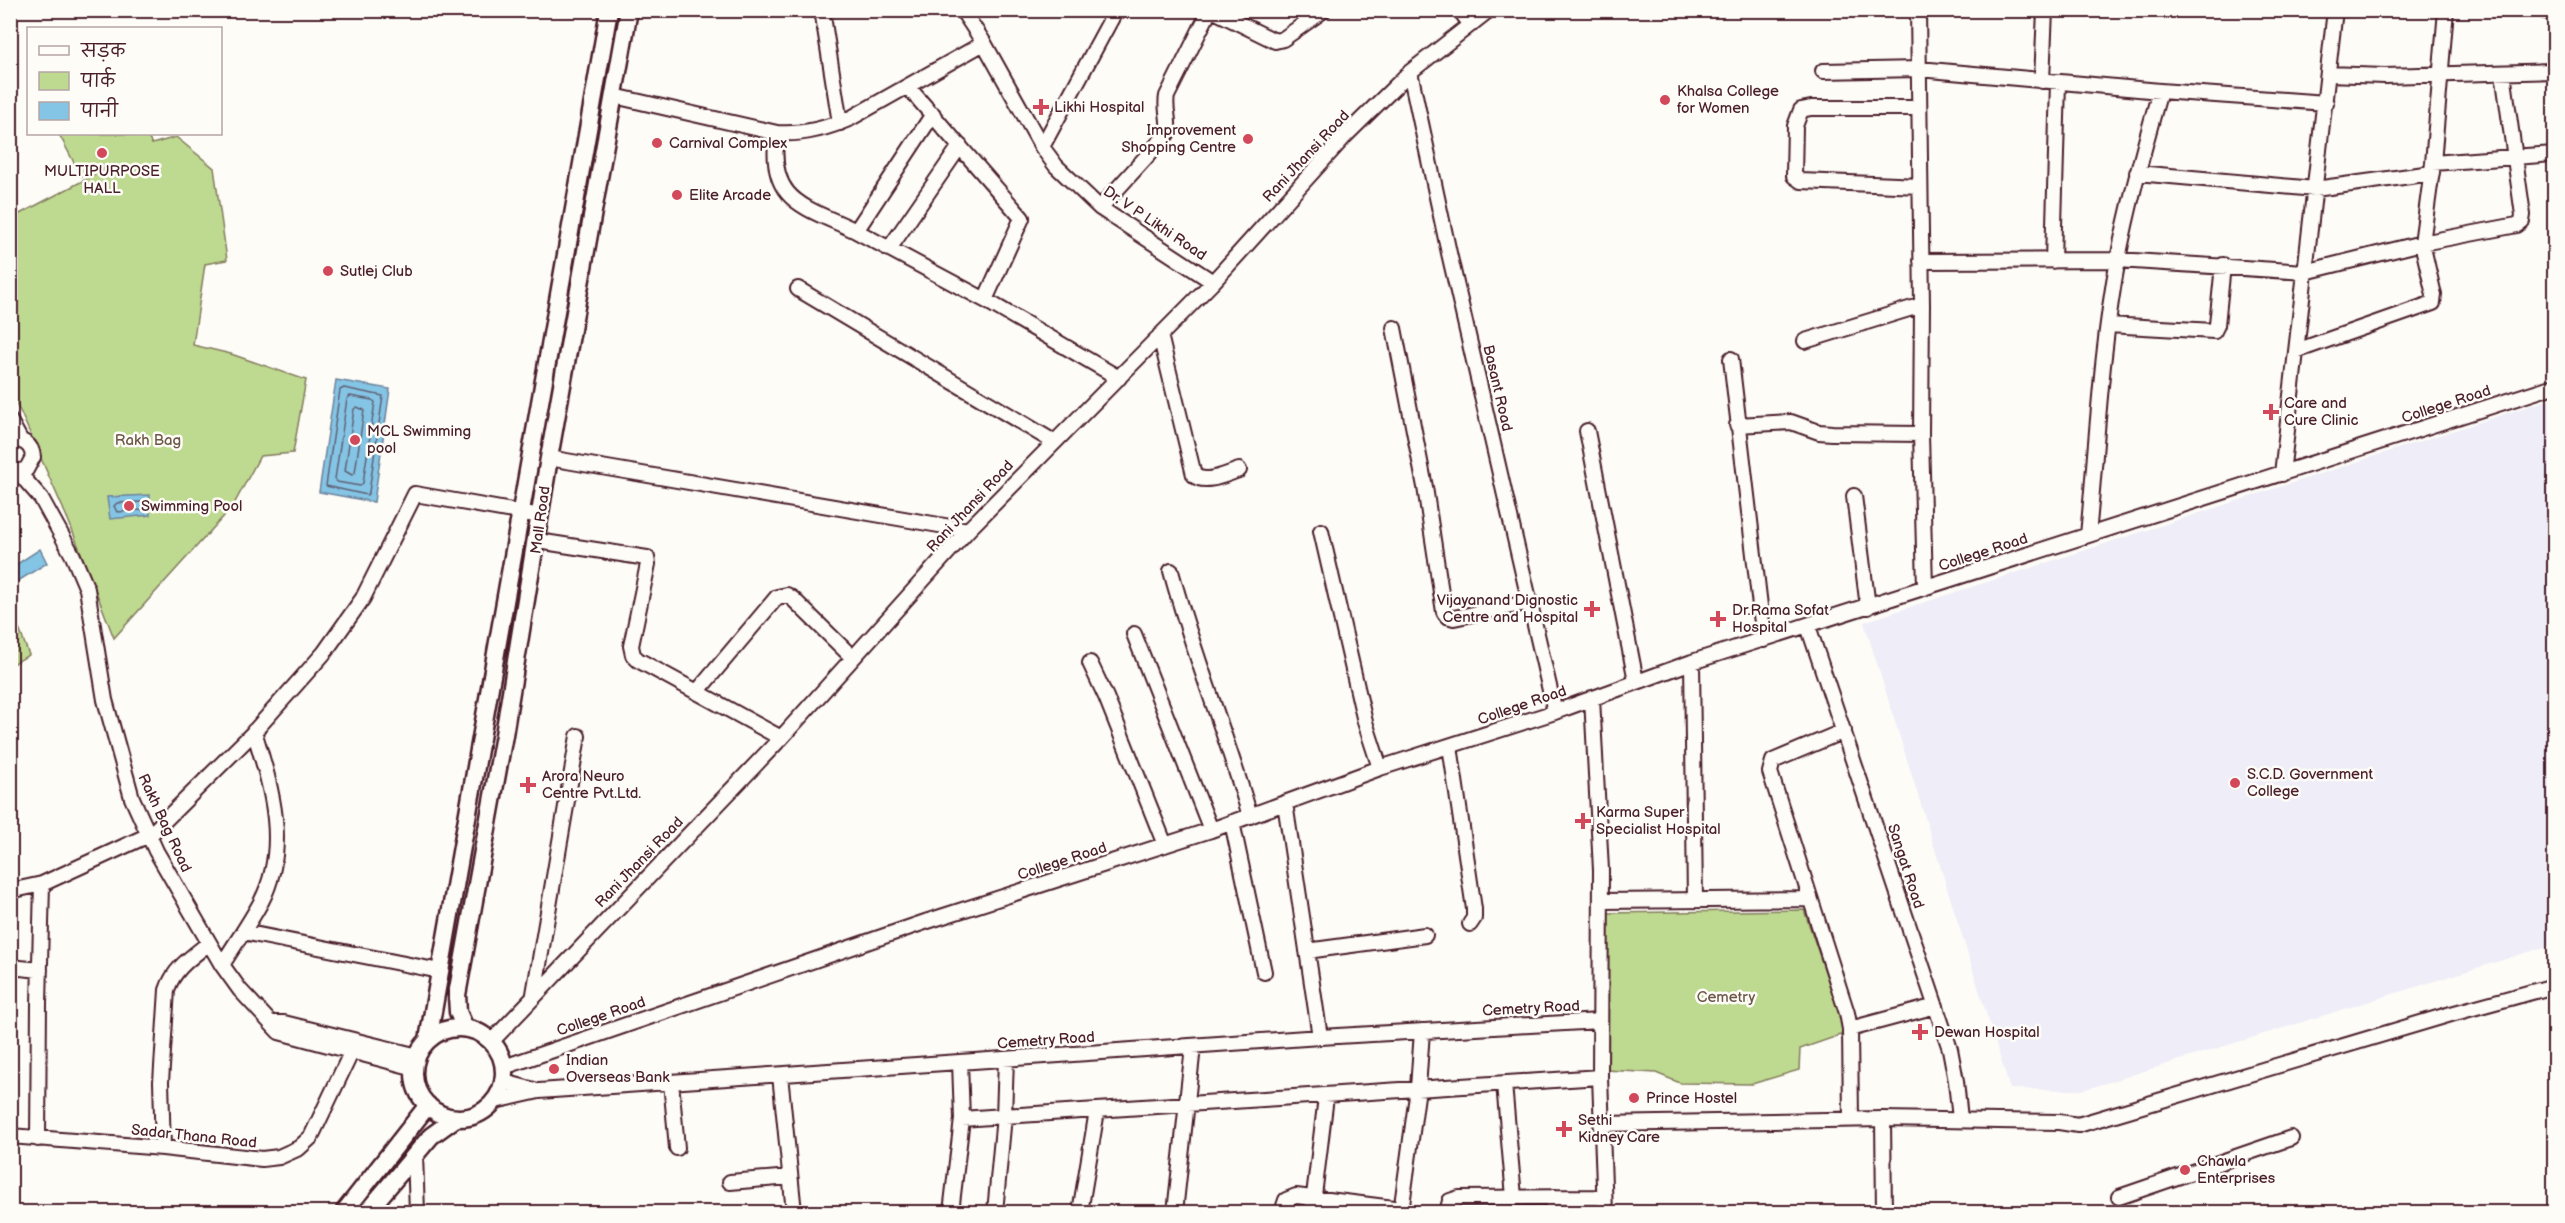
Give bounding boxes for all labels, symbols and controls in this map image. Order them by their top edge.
legend [27,27,222,135]
text: सड़क [80,41,126,62]
text: पार्क [80,67,116,92]
place label: Khalsa College for Women [1677,82,1779,118]
marker: Khalsa College for Women [1658,93,1672,107]
text: पानी [80,97,119,122]
marker: Likhi Hospital [1032,98,1050,116]
place label: Likhi Hospital [1054,98,1144,117]
street label: Rani Jhansi Road [1259,106,1354,206]
place label: Improvement Shopping Centre [1121,121,1236,157]
marker: Improvement Shopping Centre [1241,132,1255,146]
place label: Carnival Complex [669,134,787,153]
marker: Carnival Complex [650,136,664,150]
marker: MULTIPURPOSE HALL [95,146,109,160]
place label: MULTIPURPOSE HALL [44,162,160,198]
street label: Dr. V P Likhi Road [1099,182,1210,265]
place label: Elite Arcade [689,186,771,205]
marker: Elite Arcade [670,188,684,202]
place label: Sutlej Club [340,262,413,281]
marker: Sutlej Club [321,264,335,278]
street label: Basant Road [1478,343,1517,433]
street label: College Road [2399,381,2493,428]
place label: Care and Cure Clinic [2284,394,2359,430]
marker: Care and Cure Clinic [2262,403,2280,421]
place label: MCL Swimming pool [367,422,471,458]
park label: Rakh Bag [115,431,181,450]
marker: MCL Swimming pool [348,433,362,447]
street label: Rani Jhansi Road [923,456,1018,556]
street label: Mall Road [526,485,555,555]
place label: Swimming Pool [141,497,242,516]
marker: Swimming Pool [122,499,136,513]
street label: College Road [1936,529,2030,576]
place label: Vijayanand Dignostic Centre and Hospital [1437,591,1578,627]
marker: Vijayanand Dignostic Centre and Hospital [1583,600,1601,618]
place label: Dr.Rama Sofat Hospital [1732,601,1829,637]
marker: Dr.Rama Sofat Hospital [1709,610,1727,628]
street label: College Road [1475,681,1569,730]
place label: S.C.D. Government College [2247,765,2373,801]
place label: Arora Neuro Centre Pvt.Ltd. [542,767,641,803]
street label: Rakh Bag Road [133,771,196,876]
marker: Arora Neuro Centre Pvt.Ltd. [519,776,537,794]
marker: S.C.D. Government College [2228,776,2242,790]
place label: Karma Super Specialist Hospital [1596,803,1721,839]
marker: Karma Super Specialist Hospital [1574,812,1592,830]
street label: Rani Jhansi Road [591,813,688,912]
street label: Sangat Road [1883,821,1928,911]
street label: College Road [1015,838,1109,885]
park label: Cemetry [1697,988,1755,1007]
street label: College Road [554,992,648,1041]
street label: Cemetry Road [1482,996,1580,1021]
marker: Dewan Hospital [1911,1023,1929,1041]
place label: Dewan Hospital [1934,1023,2040,1042]
street label: Cemetry Road [997,1028,1095,1053]
place label: Indian Overseas Bank [566,1051,670,1087]
marker: Indian Overseas Bank [547,1062,561,1076]
place label: Prince Hostel [1646,1089,1737,1108]
marker: Prince Hostel [1627,1091,1641,1105]
place label: Sethi Kidney Care [1578,1111,1660,1147]
street label: Sadar Thana Road [130,1120,258,1153]
marker: Sethi Kidney Care [1555,1120,1573,1138]
place label: Chawla Enterprises [2197,1152,2276,1188]
marker: Chawla Enterprises [2178,1163,2192,1177]

